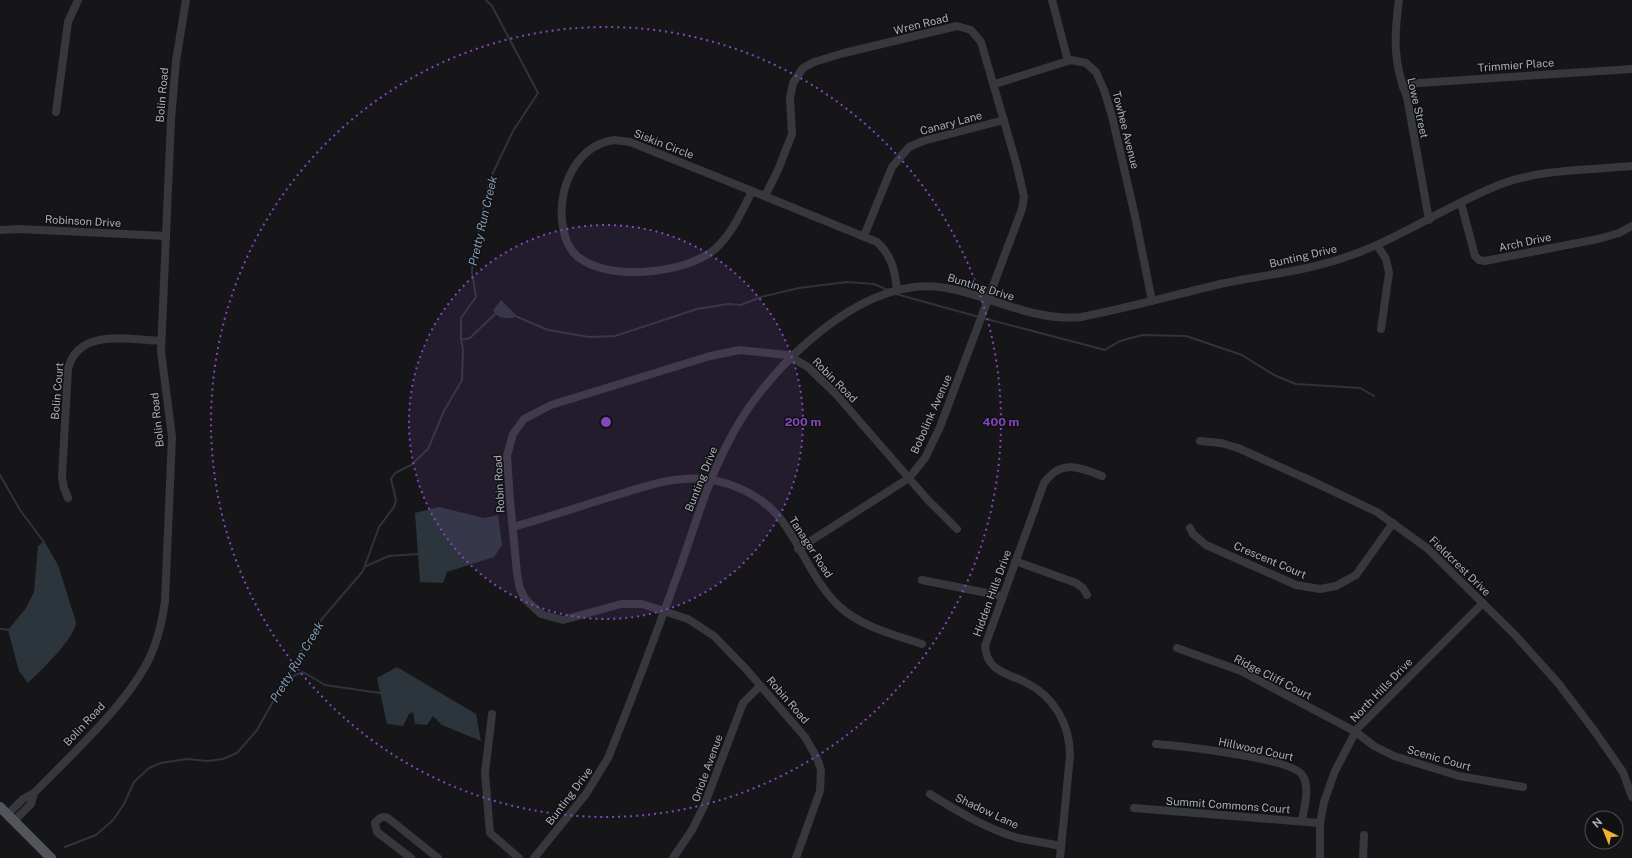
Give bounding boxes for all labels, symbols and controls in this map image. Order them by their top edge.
street label: Wren Road [892,11,950,37]
street label: Trimmier Place [1477,56,1555,74]
street label: Bolin Road [154,67,170,123]
street label: Lowe Street [1405,77,1431,139]
street label: Towhee Avenue [1111,90,1141,170]
street label: Canary Lane [919,109,983,137]
street label: Siskin Circle [632,127,696,161]
water label: Pretty Run Creek [466,174,500,267]
street label: Robinson Drive [45,213,121,229]
street label: Arch Drive [1498,231,1552,253]
street label: Bunting Drive [1268,242,1338,270]
street label: Bunting Drive [946,271,1016,303]
street label: Robin Road [810,355,860,405]
street label: Bolin Court [49,362,65,420]
street label: Bobolink Avenue [908,373,954,455]
street label: Bolin Road [148,392,166,448]
centre of rings [599,415,613,429]
text: 200 m [785,415,821,429]
text: 400 m [983,415,1020,429]
street label: Bunting Drive [682,445,720,513]
street label: Robin Road [491,455,507,513]
street label: Tanager Road [787,514,835,580]
street label: Fieldcrest Drive [1427,534,1493,598]
street label: Crescent Court [1232,539,1308,581]
street label: Hidden Hills Drive [971,548,1013,638]
water label: Pretty Run Creek [267,619,327,705]
street label: Ridge Cliff Court [1232,652,1314,702]
street label: North Hills Drive [1348,656,1414,724]
street label: Robin Road [764,674,812,726]
street label: Bolin Road [61,700,107,748]
street label: Oriole Avenue [689,733,725,803]
street label: Hillwood Court [1217,735,1295,763]
street label: Scenic Court [1406,743,1472,773]
street label: Bunting Drive [543,765,595,827]
street label: Shadow Lane [953,791,1021,831]
street label: Summit Commons Court [1165,795,1291,815]
north arrow [1584,810,1624,850]
text: N [1590,815,1604,830]

